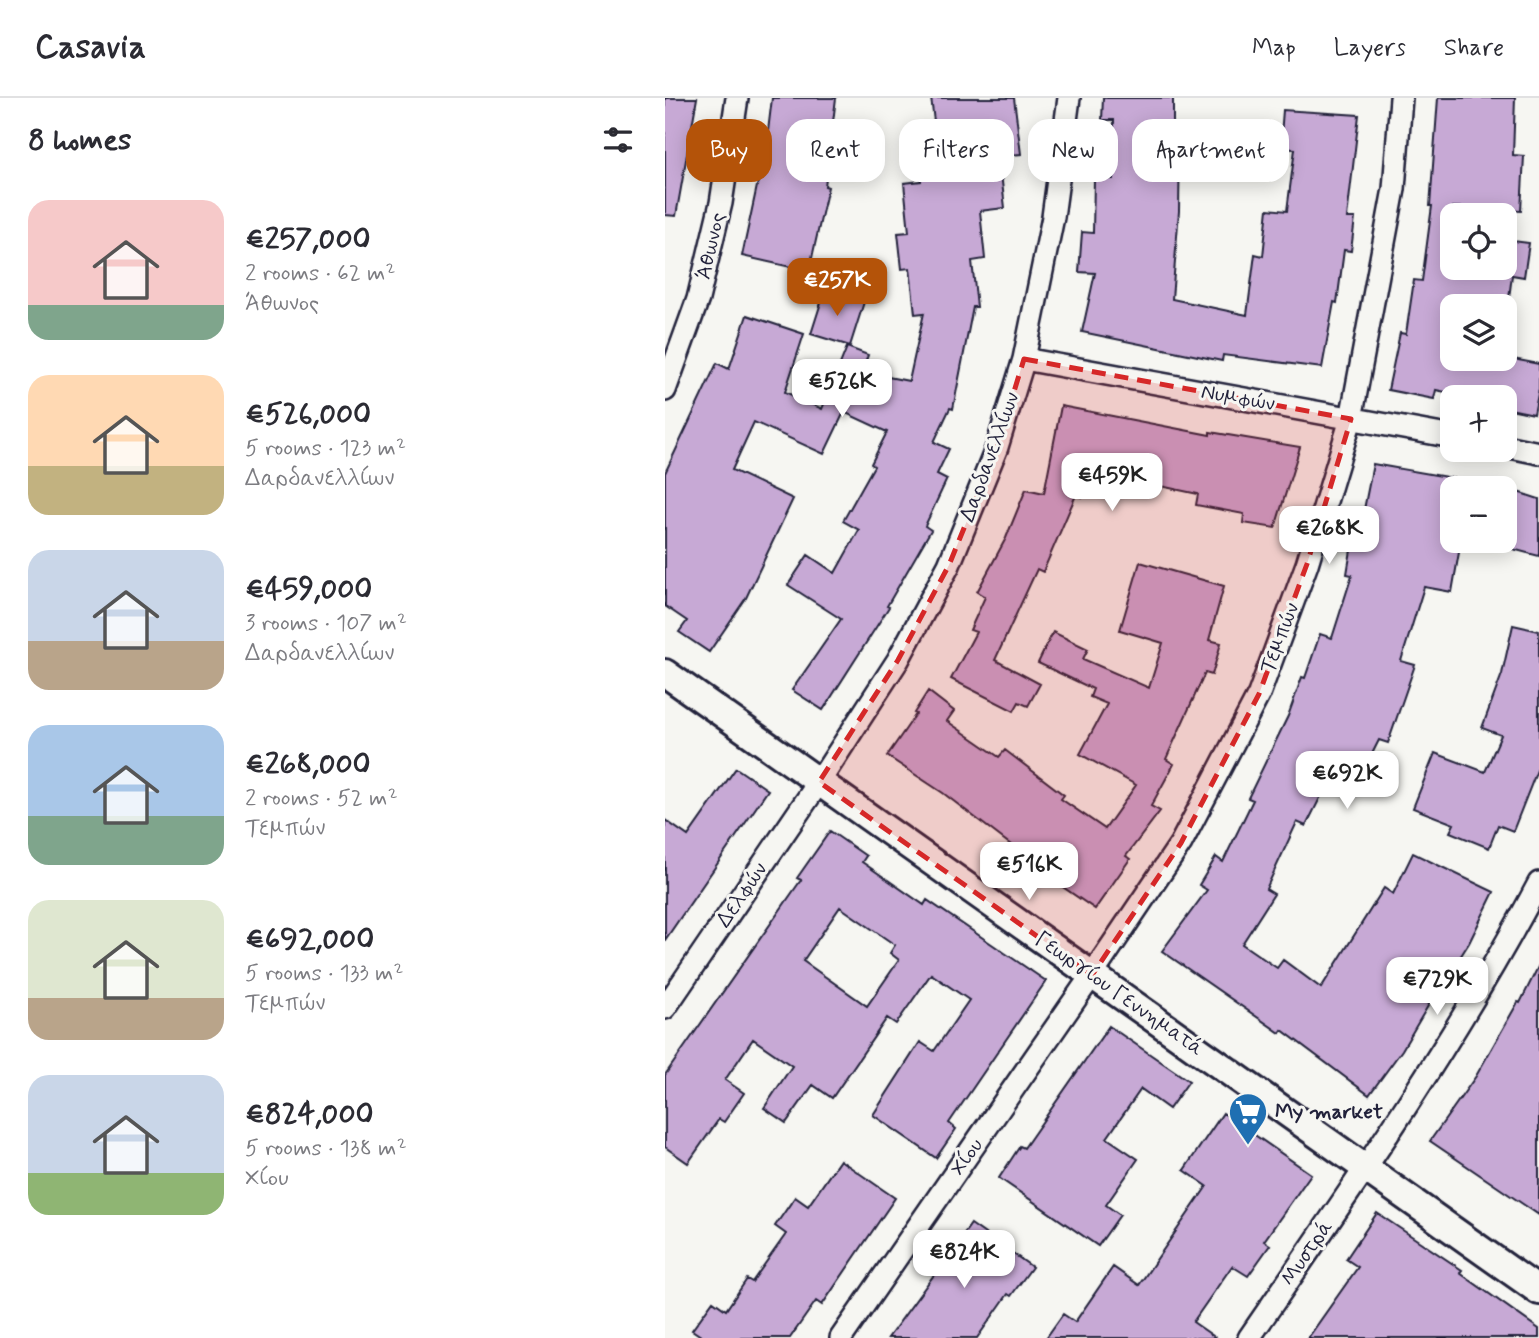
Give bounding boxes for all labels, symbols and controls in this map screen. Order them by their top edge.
text: Casavia [35,26,146,70]
text: Map [1252,33,1296,64]
text: Layers [1334,33,1406,64]
text: Share [1444,33,1504,64]
chip: Buy [686,119,772,182]
chip: Rent [786,119,885,182]
chip: Filters [899,119,1014,182]
chip: New [1028,119,1118,182]
chip: Apartment [1132,119,1289,182]
text: 8 homes [28,121,131,160]
icon: filters [599,121,637,159]
map controls [1440,203,1517,553]
button: locate [1440,203,1517,280]
street label: Άθωνος [690,210,732,282]
text: €257,000 [245,220,371,259]
icon: home [84,228,168,312]
pin: €257K [788,258,886,318]
text: 2 rooms · 62 m² [245,259,396,289]
text: €257K [803,266,871,296]
text: Άθωνος [245,289,319,319]
button: layers [1440,294,1517,371]
pin: €526K [793,360,891,419]
text: €526K [808,367,876,397]
street label: Νυμφών [1199,378,1277,418]
button: + [1440,385,1517,462]
street label: Δαρδανελλίων [954,388,1026,526]
text: €526,000 [245,395,371,434]
icon: home [84,403,168,487]
text: 5 rooms · 123 m² [245,434,406,464]
pin: €459K [1063,454,1161,513]
text: €459K [1077,461,1147,491]
text: Δαρδανελλίων [245,464,394,494]
button: − [1440,476,1517,553]
pin: €268K [1280,506,1378,566]
text: €268K [1295,514,1363,544]
text: €459,000 [245,570,372,609]
icon: home [84,578,168,662]
street label: Τεμπών [1254,599,1306,677]
text: 3 rooms · 107 m² [245,609,407,639]
text: Δαρδανελλίων [245,639,394,669]
text: €268,000 [245,745,371,784]
pin: €692K [1298,752,1396,811]
icon: home [84,753,168,837]
text: €692K [1312,759,1382,789]
text: 2 rooms · 52 m² [245,784,398,814]
text: Τεμπών [245,814,325,844]
pin: €516K [980,842,1078,902]
text: €516K [996,850,1062,880]
street label: Δελφών [710,857,774,933]
text: €692,000 [245,920,374,959]
street label: Γεωργίου Γεννηματά [1029,925,1209,1063]
icon: home [84,928,168,1012]
pin: €729K [1388,958,1486,1017]
text: 5 rooms · 133 m² [245,959,404,989]
text: €729K [1402,965,1472,995]
text: Τεμπών [245,989,325,1019]
supermarket icon: My market [1227,1091,1269,1146]
text: €824,000 [245,1095,374,1134]
place label: My market [1275,1098,1383,1126]
icon: home [84,1103,168,1187]
street label: Χίου [944,1133,990,1181]
text: 5 rooms · 138 m² [245,1134,407,1164]
text: Χίου [245,1164,289,1194]
street label: Μυστρά [1274,1215,1340,1291]
pin: €824K [915,1230,1013,1290]
text: €824K [929,1238,999,1268]

